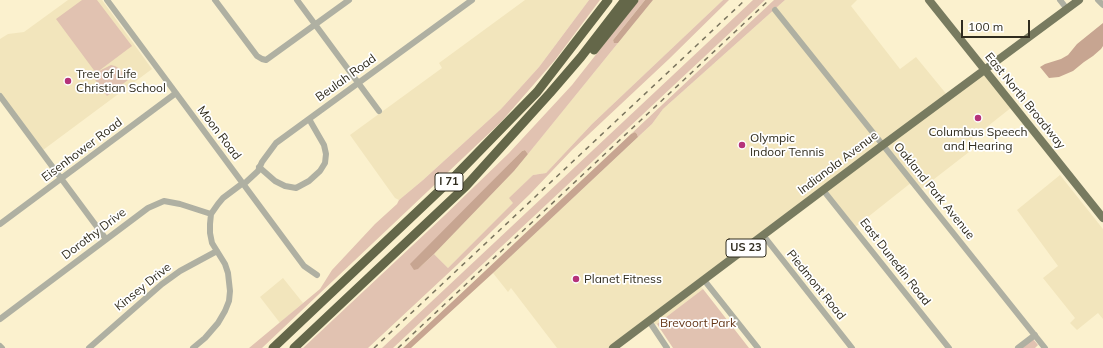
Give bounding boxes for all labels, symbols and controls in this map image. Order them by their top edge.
scale bar [963,12,1032,38]
text: 100 m [968,19,1003,34]
street label: East North Broadway [982,50,1068,152]
street label: Beulah Road [313,51,379,105]
place label: Tree of Life Christian School [76,67,166,95]
marker: Tree of Life Christian School [63,76,73,86]
street label: Moon Road [194,103,244,163]
marker: Columbus Speech and Hearing [973,113,983,123]
street label: Eisenhower Road [39,115,125,185]
place label: Columbus Speech and Hearing [929,125,1027,153]
street label: Indianola Avenue [795,128,881,198]
place label: Olympic Indoor Tennis [750,131,824,159]
marker: Olympic Indoor Tennis [737,140,747,150]
street label: Oakland Park Avenue [891,140,977,242]
road number: I 71 [435,173,463,191]
street label: Dorothy Drive [59,205,129,263]
street label: East Dunedin Road [857,216,933,308]
road number: US 23 [726,239,766,257]
street label: Piedmont Road [783,247,849,323]
street label: Kinsey Drive [112,260,174,314]
place label: Planet Fitness [584,272,662,286]
marker: Planet Fitness [571,274,581,284]
park label: Brevoort Park [660,316,736,330]

